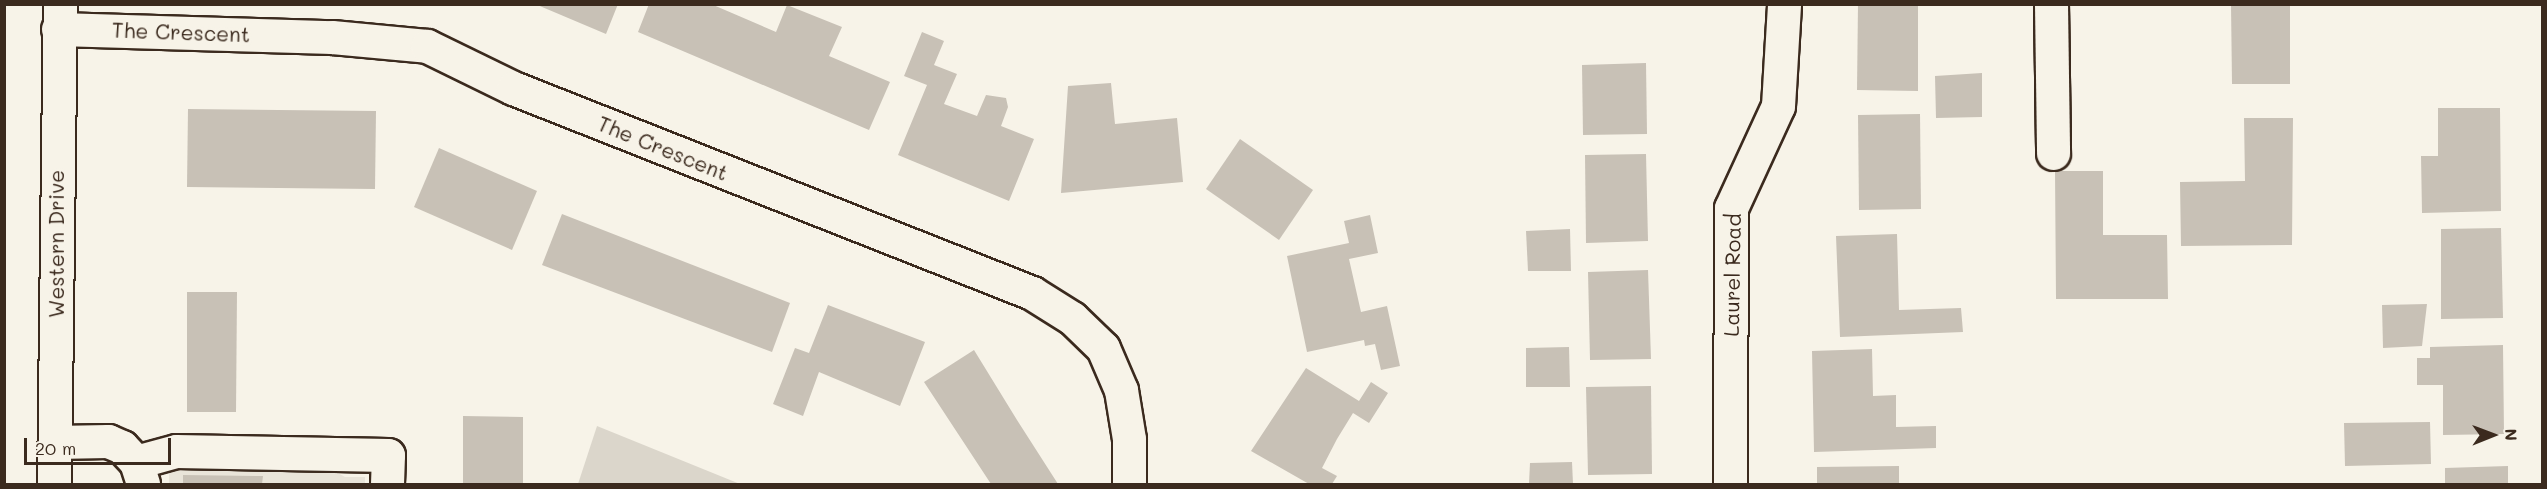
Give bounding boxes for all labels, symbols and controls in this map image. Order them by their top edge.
street label: The Crescent [111,17,251,47]
street label: The Crescent [594,110,732,186]
street label: Western Drive [43,170,69,318]
street label: Laurel Road [1718,213,1746,337]
north arrow [2463,405,2523,465]
scale bar [27,426,174,464]
text: N [2501,428,2522,441]
text: 20 m [35,436,76,460]

